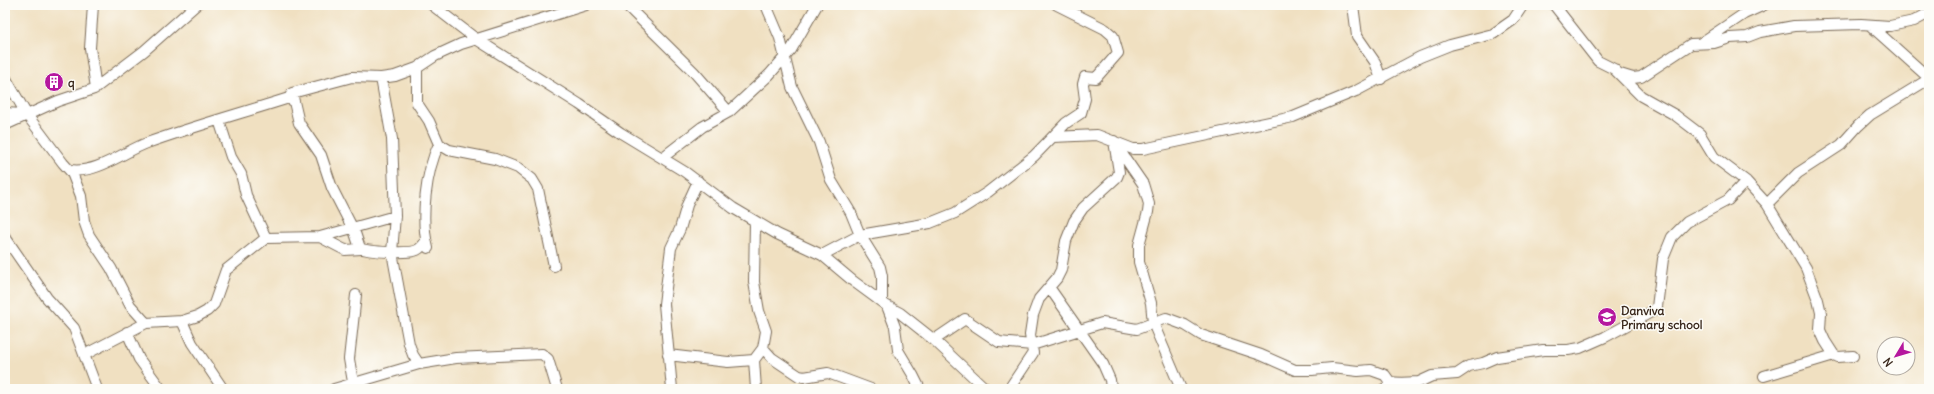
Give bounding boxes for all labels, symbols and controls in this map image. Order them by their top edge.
building icon: q [43,71,65,93]
place label: q [68,75,75,91]
place label: Danviva Primary school [1621,303,1703,333]
school or university icon: Danviva Primary school [1596,306,1618,328]
north arrow [1876,336,1916,376]
text: N [1880,355,1896,369]

